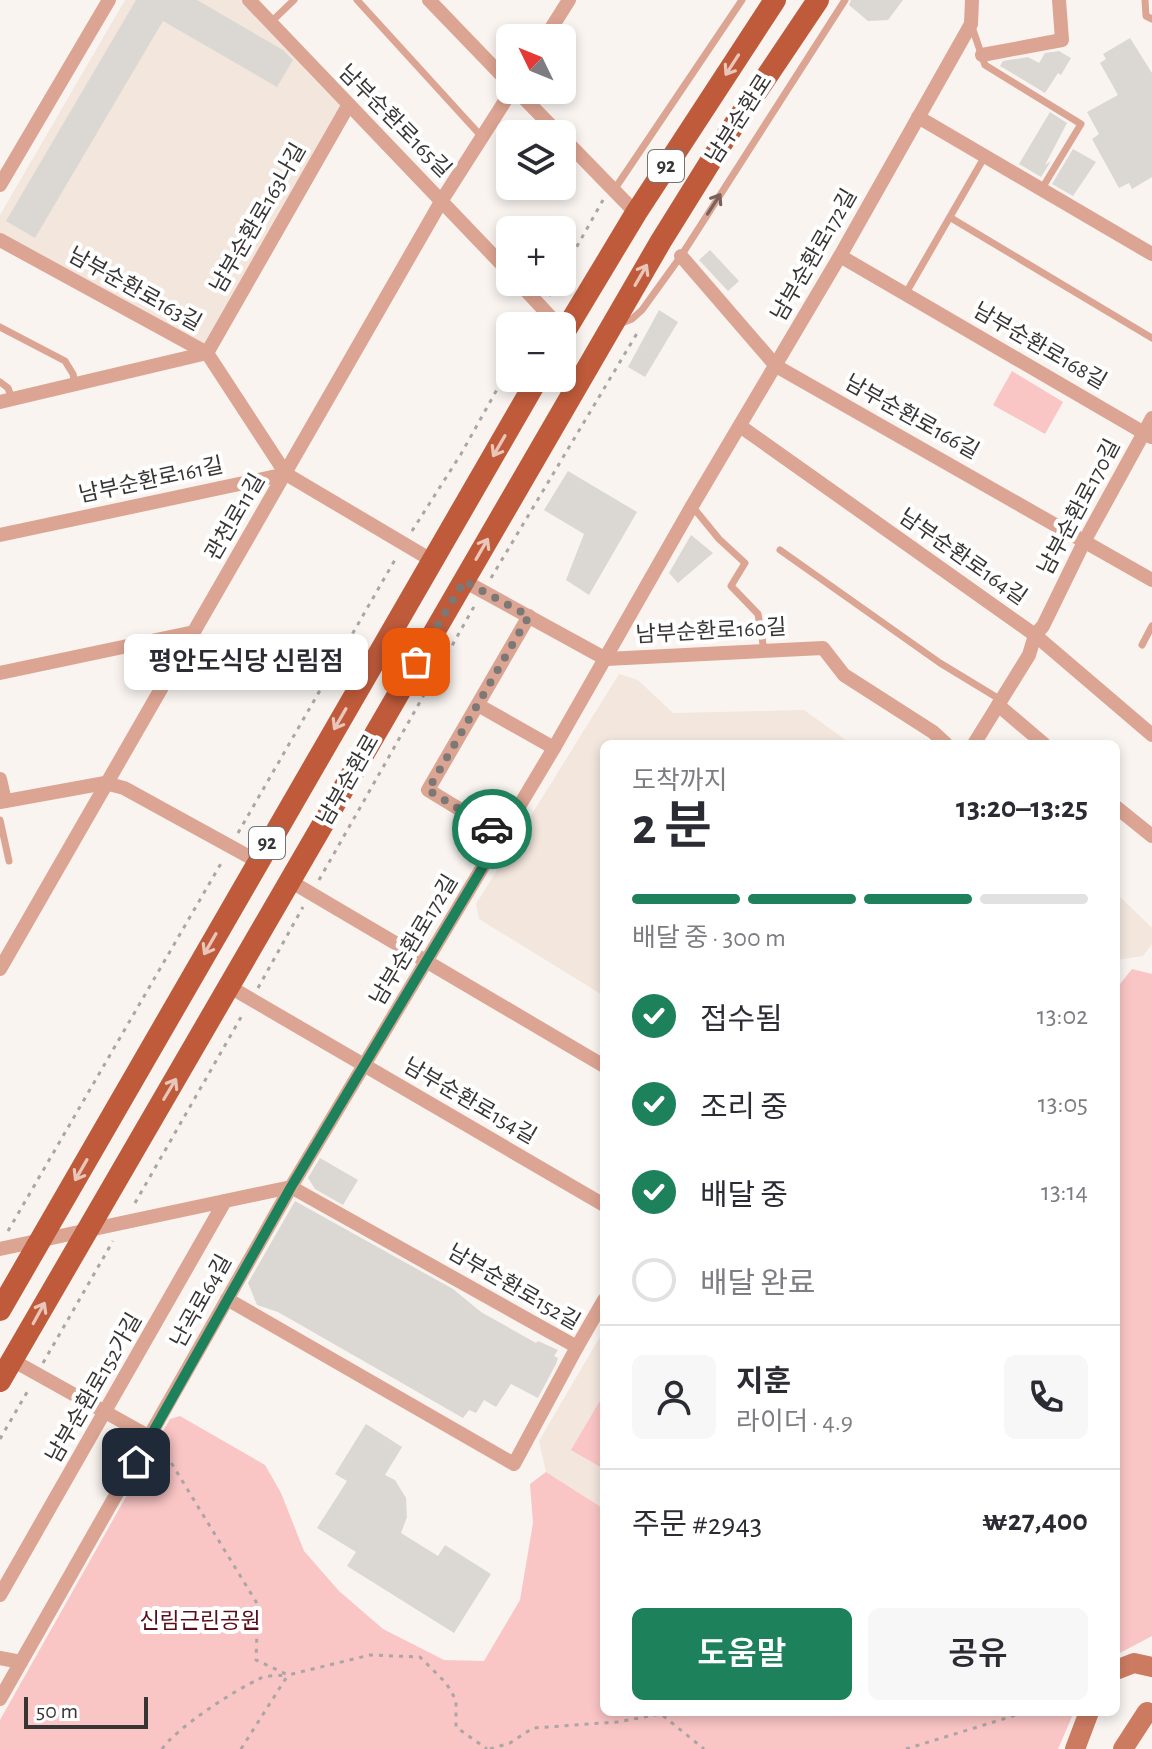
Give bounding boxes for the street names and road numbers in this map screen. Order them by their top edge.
street label: 남부순환로165길 [335,60,456,181]
street label: 남부순환로 [701,70,776,167]
street label: 남부순환로163나길 [205,139,310,297]
road number: 92 [648,150,684,182]
street label: 남부순환로172길 [767,185,861,325]
street label: 남부순환로163길 [65,243,206,335]
street label: 남부순환로168길 [970,298,1111,393]
street label: 남부순환로166길 [841,370,983,463]
street label: 남부순환로170길 [1033,435,1124,578]
street label: 남부순환로161길 [77,453,225,506]
street label: 관천로11길 [201,469,269,564]
street label: 남부순환로164길 [895,504,1031,609]
street label: 남부순환로160길 [635,615,787,646]
street label: 남부순환로 [312,730,383,829]
road number: 92 [249,827,285,859]
street label: 남부순환로172길 [366,870,462,1009]
street label: 남부순환로154길 [400,1053,540,1148]
street label: 남부순환로152길 [444,1240,584,1334]
street label: 난곡로64길 [166,1251,235,1351]
street label: 남부순환로152가길 [41,1309,146,1466]

